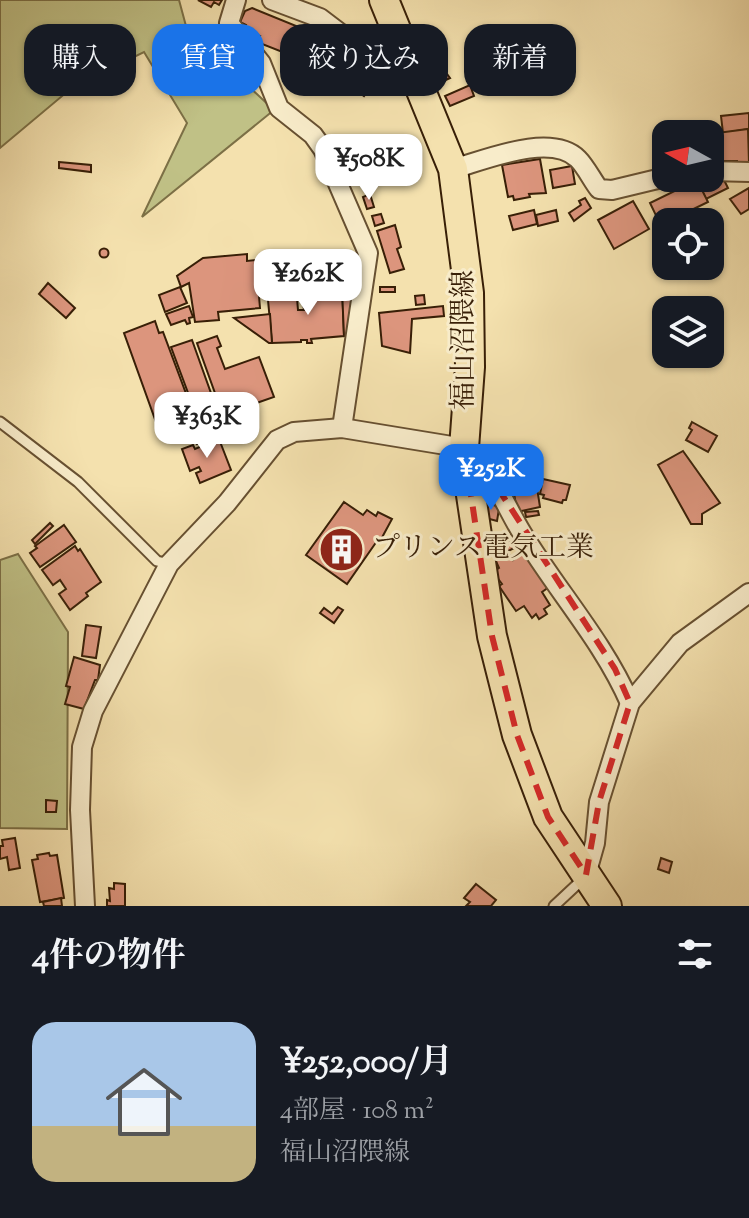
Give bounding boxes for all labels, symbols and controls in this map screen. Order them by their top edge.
chip: 購入 [24,24,136,96]
chip: 賃貸 [152,24,264,96]
chip: 絞り込み [280,24,448,96]
chip: 新着 [464,24,576,96]
north arrow [652,120,724,192]
map controls [652,120,724,368]
pin: ¥508K [313,134,425,202]
text: ¥508K [333,141,405,178]
button: locate [652,208,724,280]
pin: ¥262K [252,249,364,317]
text: ¥262K [272,256,344,293]
street label: 福山沼隈線 [445,270,485,410]
button: layers [652,296,724,368]
pin: ¥363K [151,392,263,460]
text: ¥363K [172,399,242,436]
pin: ¥252K [435,444,547,512]
text: ¥252K [457,451,525,488]
building icon: プリンス電気工業 [317,525,365,573]
place label: プリンス電気工業 [372,529,594,569]
icon: filters [673,932,717,976]
text: 4件の物件 [32,933,185,982]
text: ¥252,000/月 [280,1039,453,1088]
icon: home [96,1054,192,1150]
text: 4部屋 · 108 m² [280,1093,434,1130]
text: 福山沼隈線 [280,1135,410,1172]

